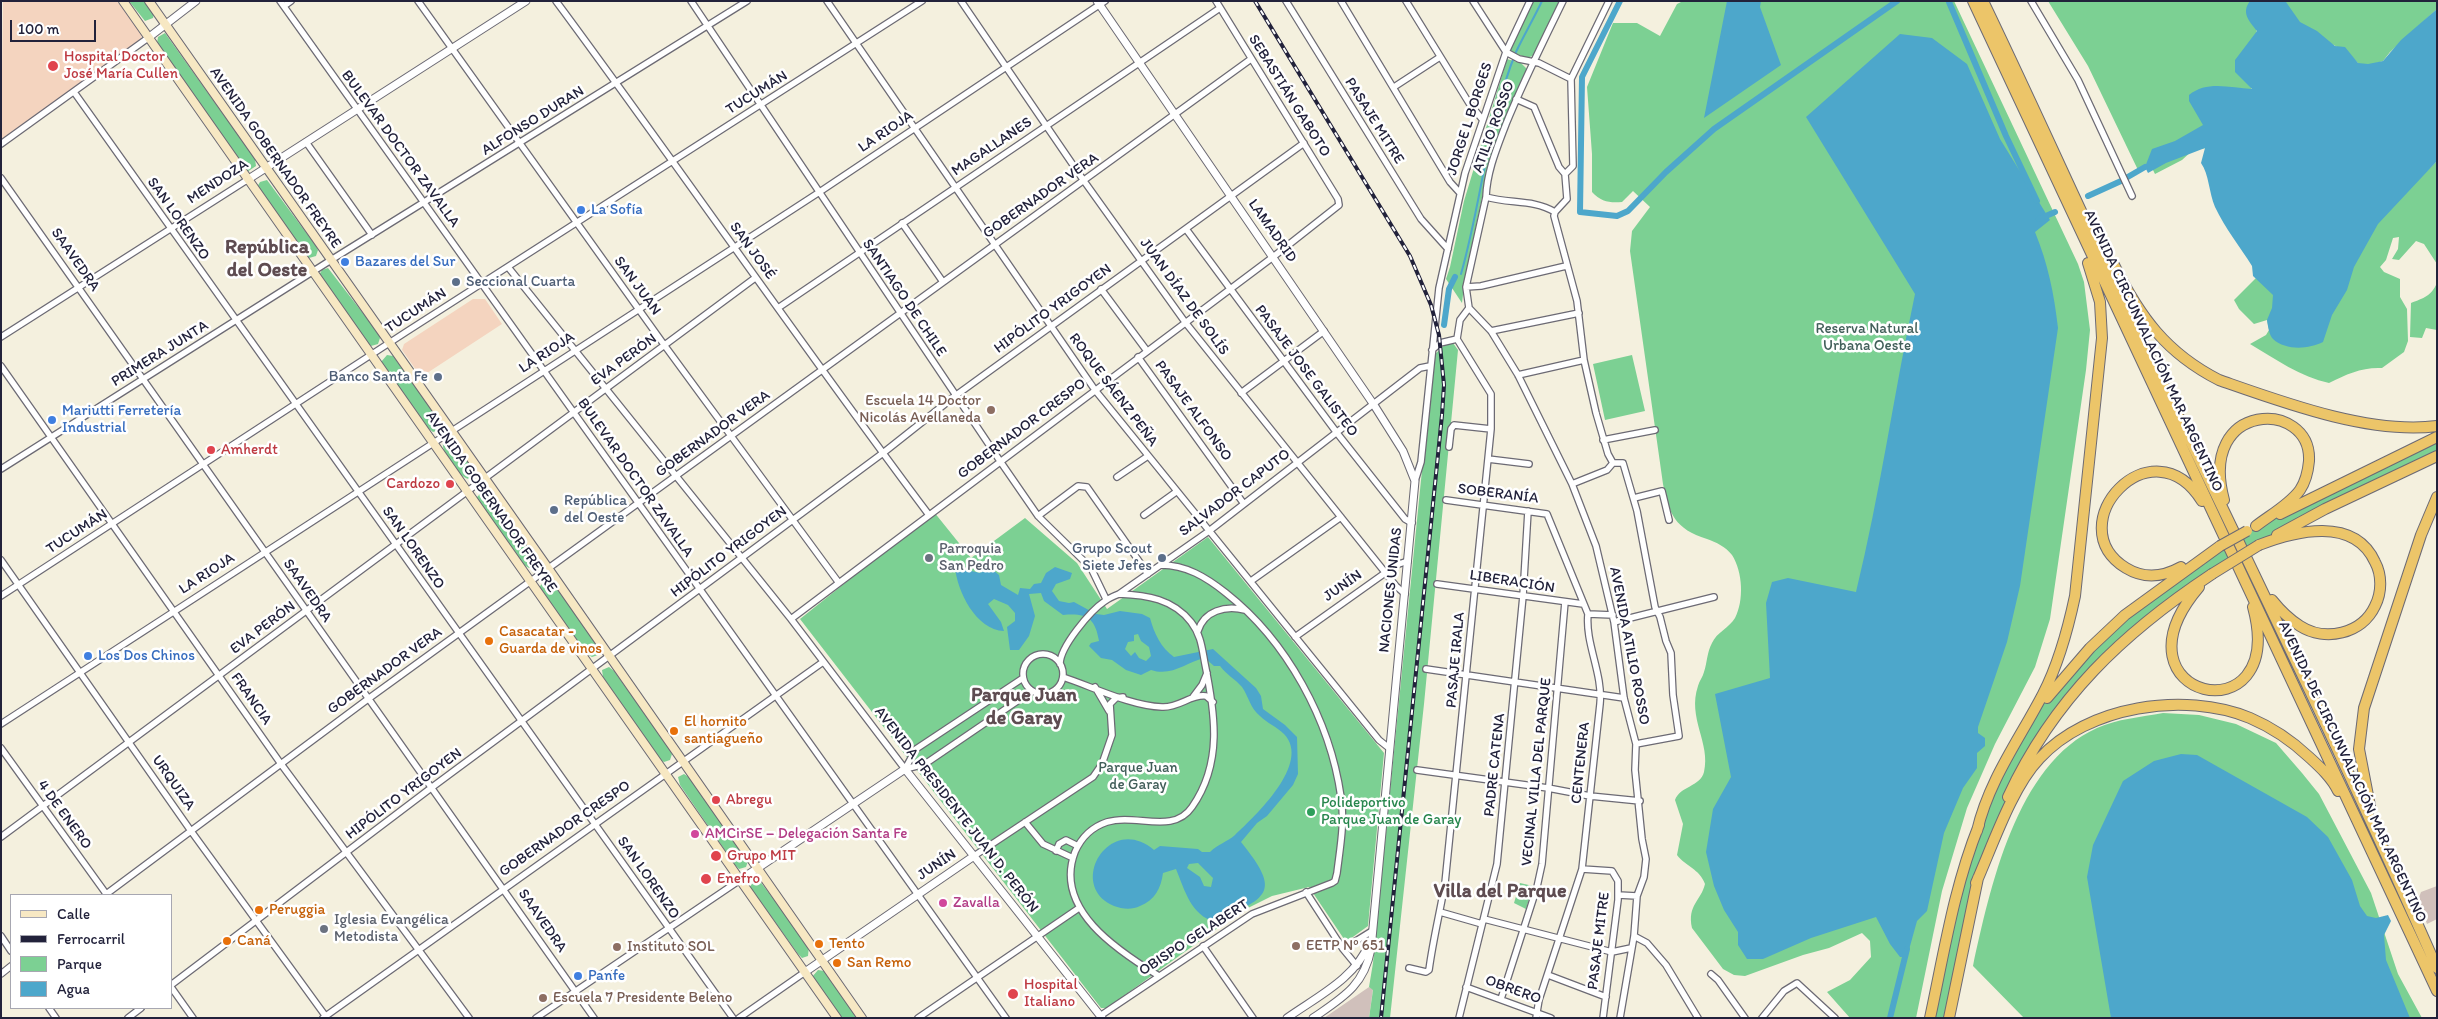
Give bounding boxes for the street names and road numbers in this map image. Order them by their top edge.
street label: SEBASTIÁN GABOTO [1244,32,1334,160]
street label: JORGE L BORGES [1443,60,1497,178]
street label: AVENIDA GOBERNADOR FREYRE [205,64,345,252]
street label: BULEVAR DOCTOR ZAVALLA [337,67,463,231]
street label: TUCUMÁN [723,67,791,119]
street label: PASAJE MITRE [1340,75,1408,167]
street label: ATILIO ROSSO [1469,79,1519,175]
street label: ALFONSO DURAN [478,82,588,160]
street label: LA RIOJA [855,107,917,157]
street label: MAGALLANES [948,114,1036,180]
street label: GOBERNADOR VERA [980,149,1102,243]
street label: MENDOZA [184,156,252,208]
street label: SAN LORENZO [143,174,213,264]
street label: LAMADRID [1244,196,1300,266]
street label: AVENIDA CIRCUNVALACIÓN MAR ARGENTINO [2080,207,2226,495]
street label: SAN JOSÉ [725,219,779,283]
street label: SAAVEDRA [47,225,103,295]
street label: JUAN DÍAZ DE SOLÍS [1136,235,1232,359]
street label: SANTIAGO DE CHILE [858,236,950,360]
street label: SAN JUAN [610,253,664,319]
street label: HIPÓLITO YRIGOYEN [991,260,1115,358]
street label: TUCUMÁN [382,285,450,337]
street label: PASAJE JOSE GALISTEO [1250,301,1362,441]
street label: PRIMERA JUNTA [108,317,212,391]
street label: LA RIOJA [516,328,578,378]
street label: EVA PERÓN [587,330,661,390]
street label: ROQUE SÁENZ PEÑA [1064,330,1162,450]
street label: PASAJE ALFONSO [1150,357,1236,465]
street label: GOBERNADOR CRESPO [954,375,1090,483]
street label: GOBERNADOR VERA [652,386,774,482]
street label: BULEVAR DOCTOR ZAVALLA [573,395,697,561]
street label: AVENIDA GOBERNADOR FREYRE [421,408,561,596]
street label: SALVADOR CAPUTO [1176,445,1294,541]
street label: SOBERANÍA [1457,480,1539,508]
street label: HIPÓLITO YRIGOYEN [667,502,791,602]
street label: SAN LORENZO [378,503,448,593]
street label: TUCUMÁN [43,506,111,558]
street label: NACIONES UNIDAS [1375,527,1407,653]
street label: LA RIOJA [176,549,238,599]
street label: SAAVEDRA [279,556,335,626]
street label: AVENIDA ATILIO ROSSO [1605,565,1653,727]
street label: JUNÍN [1320,566,1366,606]
street label: LIBERACIÓN [1468,566,1556,598]
street label: EVA PERÓN [227,598,299,658]
street label: PASAJE IRALA [1443,611,1469,709]
street label: AVENIDA DE CIRCUNVALACIÓN MAR ARGENTINO [2274,618,2430,926]
street label: GOBERNADOR VERA [324,623,446,719]
street label: FRANCIA [226,669,276,729]
street label: VECINAL VILLA DEL PARQUE [1518,677,1556,867]
street label: AVENIDA PRESIDENTE JUAN D. PERÓN [870,703,1042,917]
street label: PADRE CATENA [1481,712,1509,818]
street label: CENTENERA [1568,721,1594,805]
street label: HIPÓLITO YRIGOYEN [342,744,466,844]
street label: URQUIZA [147,752,199,814]
street label: 4 DE ENERO [33,777,95,853]
street label: GOBERNADOR CRESPO [496,777,634,881]
street label: SAN LORENZO [613,833,683,923]
street label: JUNÍN [914,845,960,885]
street label: SAAVEDRA [514,886,570,956]
street label: PASAJE MITRE [1584,891,1614,991]
street label: OBISPO GELABERT [1136,896,1252,980]
street label: OBRERO [1483,972,1543,1008]

